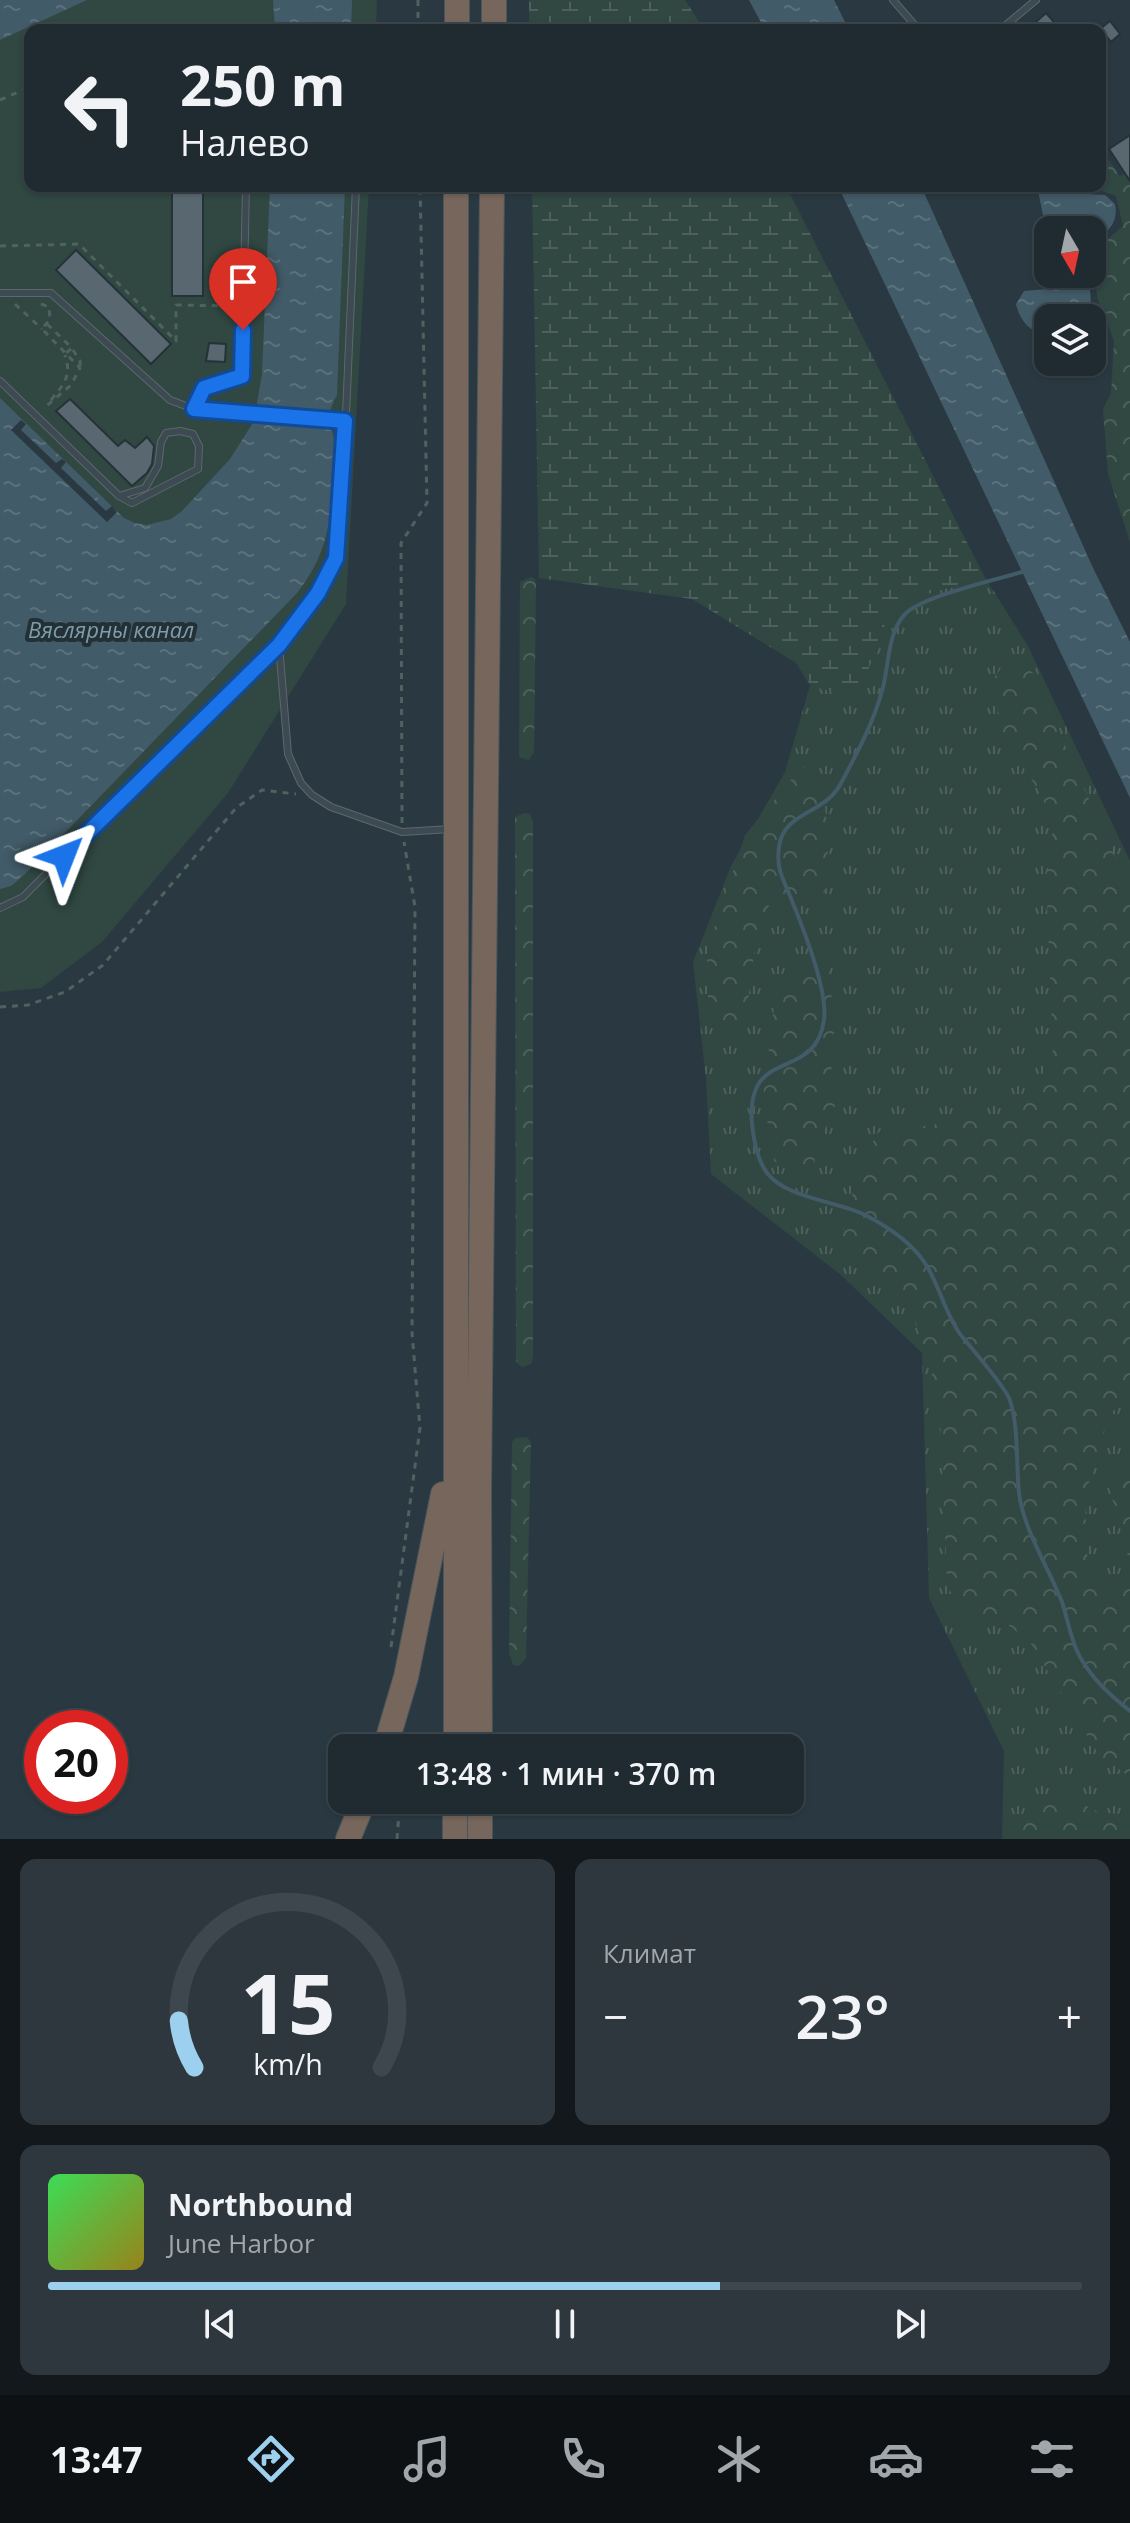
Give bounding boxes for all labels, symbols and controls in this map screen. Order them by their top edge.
text: 250 m [180,46,346,122]
icon: left [48,56,152,160]
text: Налево [180,118,310,167]
north arrow [1034,216,1106,288]
map controls [1034,216,1106,376]
pin [209,248,277,330]
icon: arrive [221,260,265,304]
button: layers [1034,304,1106,376]
water label: Вяслярны канал [28,614,194,644]
position arrow [22,814,106,898]
speed limit sign: 20 [24,1710,128,1814]
text: 13:48 · 1 мин · 370 m [416,1753,716,1794]
text: Климат [603,1935,696,1971]
text: 15 [240,1945,335,2058]
text: 23° [795,1975,890,2057]
text: − [603,1986,628,2046]
text: + [1057,1986,1082,2046]
text: km/h [253,2044,322,2083]
text: Northbound [168,2184,353,2225]
text: June Harbor [168,2225,315,2261]
icon: previous [198,2302,242,2346]
icon: pause [543,2302,587,2346]
icon: next [888,2302,932,2346]
icon: directions [243,2431,299,2487]
icon: music [399,2431,455,2487]
icon: phone [555,2431,611,2487]
icon: climate [711,2431,767,2487]
icon: car [868,2431,924,2487]
icon: filters [1024,2431,1080,2487]
text: 13:47 [50,2435,143,2484]

